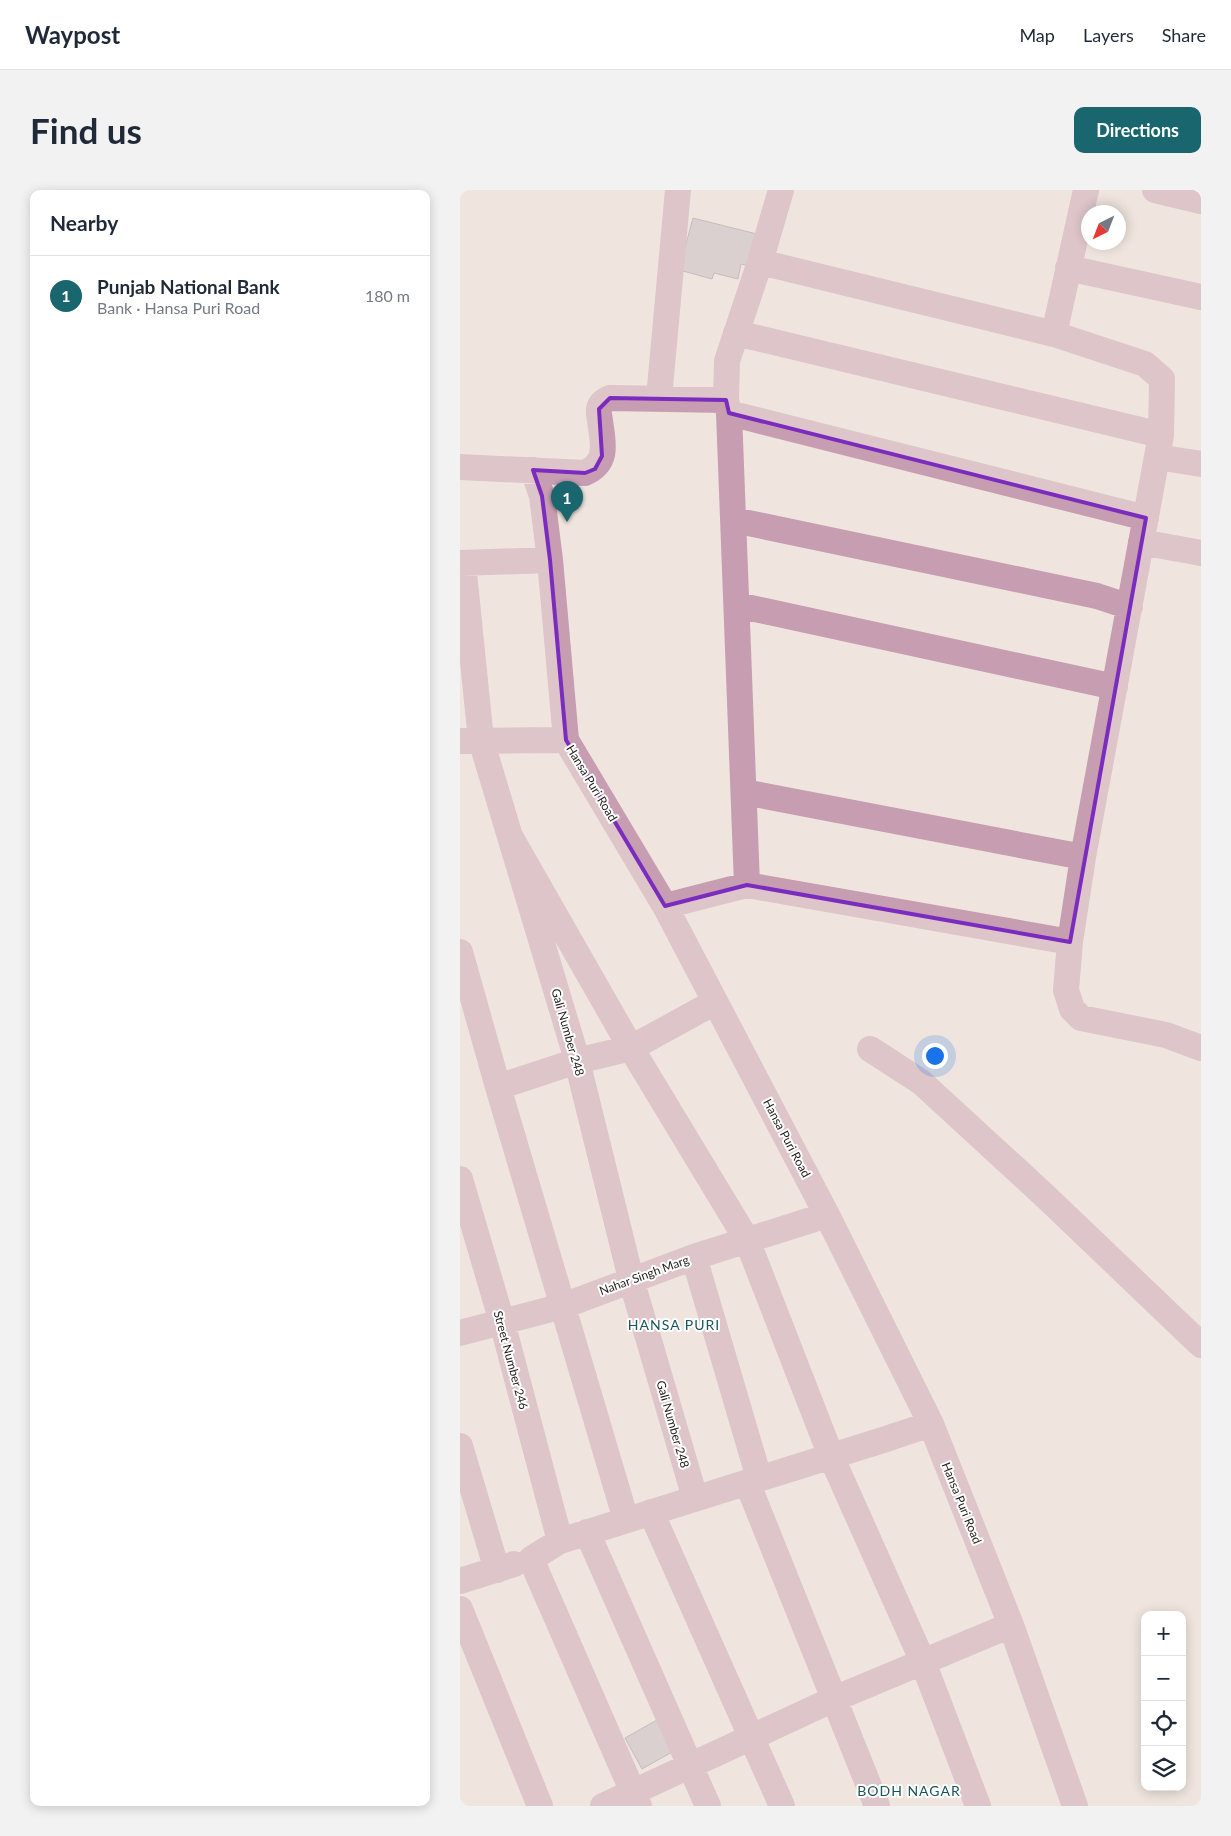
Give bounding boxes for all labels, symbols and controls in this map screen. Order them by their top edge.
text: Waypost [25,20,120,49]
text: Map [1019,24,1055,46]
text: Layers [1083,24,1134,46]
text: Share [1162,24,1206,46]
button: Directions [1074,107,1201,153]
text: Find us [30,109,142,151]
north arrow [1081,205,1126,250]
text: Nearby [50,210,118,235]
text: Punjab National Bank [97,275,280,298]
text: 1 [61,286,71,305]
text: 180 m [365,286,410,305]
text: Bank · Hansa Puri Road [97,298,260,317]
pin: 1 [551,481,583,522]
street label: Hansa Puri Road [563,742,621,824]
street label: Gali Number 248 [548,987,588,1077]
your location [922,1043,948,1069]
street label: Hansa Puri Road [760,1096,814,1180]
street label: Nahar Singh Marg [597,1252,691,1298]
street label: Street Number 246 [491,1309,531,1411]
district label: HANSA PURI [628,1316,720,1333]
street label: Gali Number 248 [653,1379,693,1469]
street label: Hansa Puri Road [939,1460,985,1546]
map controls [1141,1611,1186,1791]
button: + [1141,1611,1186,1656]
button: − [1141,1656,1186,1701]
button: locate [1141,1701,1186,1746]
button: layers [1141,1746,1186,1791]
district label: BODH NAGAR [857,1782,961,1799]

